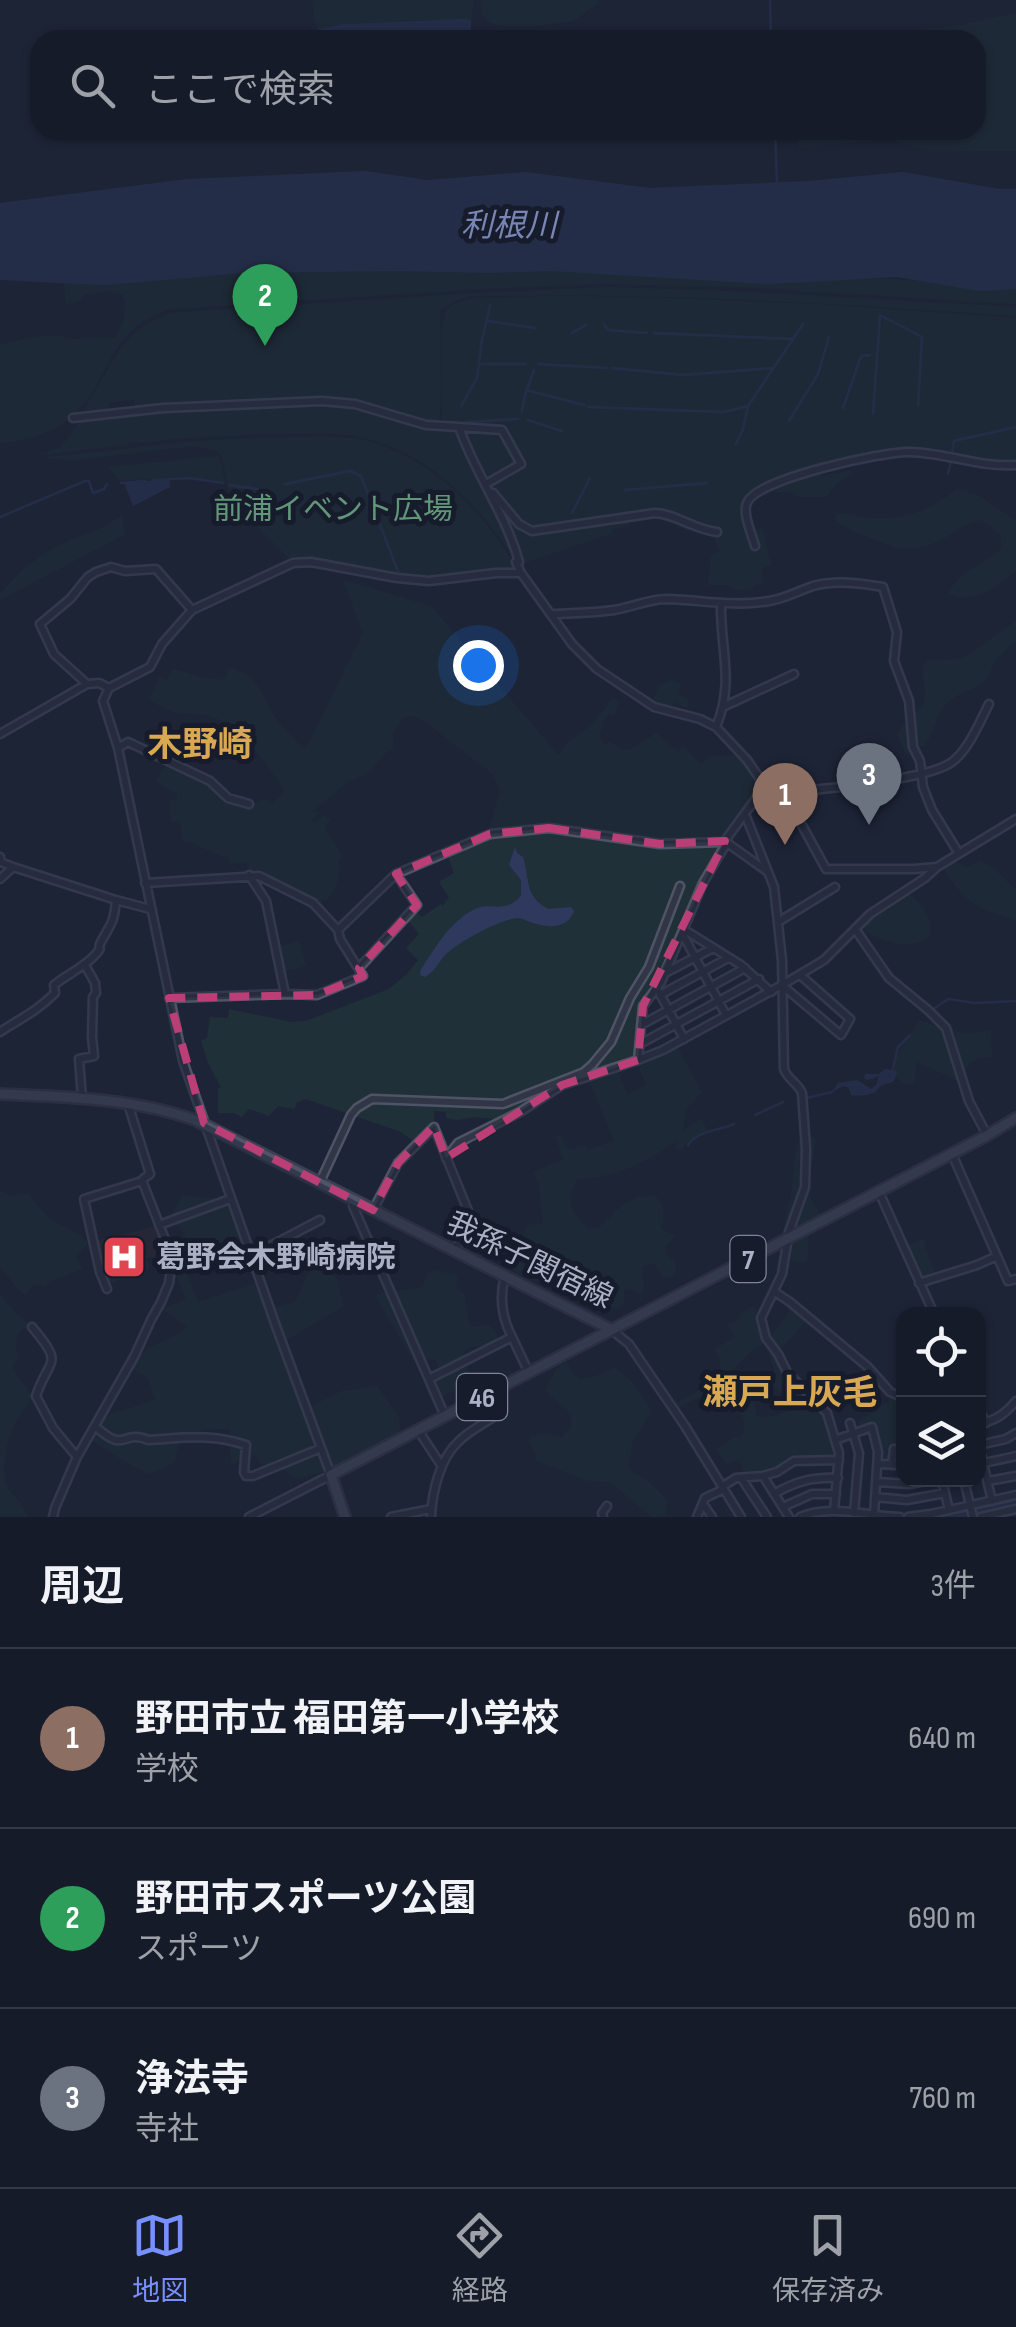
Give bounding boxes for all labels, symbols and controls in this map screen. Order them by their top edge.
search box [30,30,986,140]
icon: search [65,58,120,113]
text: ここで検索 [145,68,335,113]
water label: 利根川 [461,207,560,246]
pin: 2 [232,264,298,346]
park label: 前浦イベント広場 [213,492,453,528]
your location [453,640,504,691]
district label: 木野崎 [147,724,253,767]
pin: 3 [836,742,902,825]
pin: 1 [752,762,818,845]
street label: 我孫子関宿線 [441,1205,618,1317]
hospital icon: 葛野会木野崎病院 [101,1234,147,1280]
road number: 7 [730,1236,766,1282]
place label: 葛野会木野崎病院 [156,1240,396,1276]
map controls [896,1307,986,1487]
button: locate [896,1307,986,1397]
district label: 瀬戸上灰毛 [702,1372,878,1415]
road number: 46 [457,1374,507,1420]
button: layers [896,1397,986,1487]
text: 周辺 [40,1562,124,1613]
text: 3件 [931,1567,976,1606]
text: 野田市立 福田第一小学校 [135,1697,559,1742]
text: 1 [66,1719,79,1758]
text: 640 m [908,1719,976,1758]
text: 学校 [135,1750,199,1789]
text: 野田市スポーツ公園 [135,1877,476,1922]
text: 2 [65,1899,80,1938]
text: 690 m [908,1899,976,1938]
text: スポーツ [135,1930,262,1969]
text: 浄法寺 [135,2057,249,2102]
text: 3 [65,2079,80,2118]
text: 760 m [909,2079,976,2118]
text: 寺社 [135,2110,199,2149]
tab: 地図 [132,2208,188,2308]
tab: 経路 [452,2208,508,2308]
tab: 保存済み [772,2208,884,2308]

